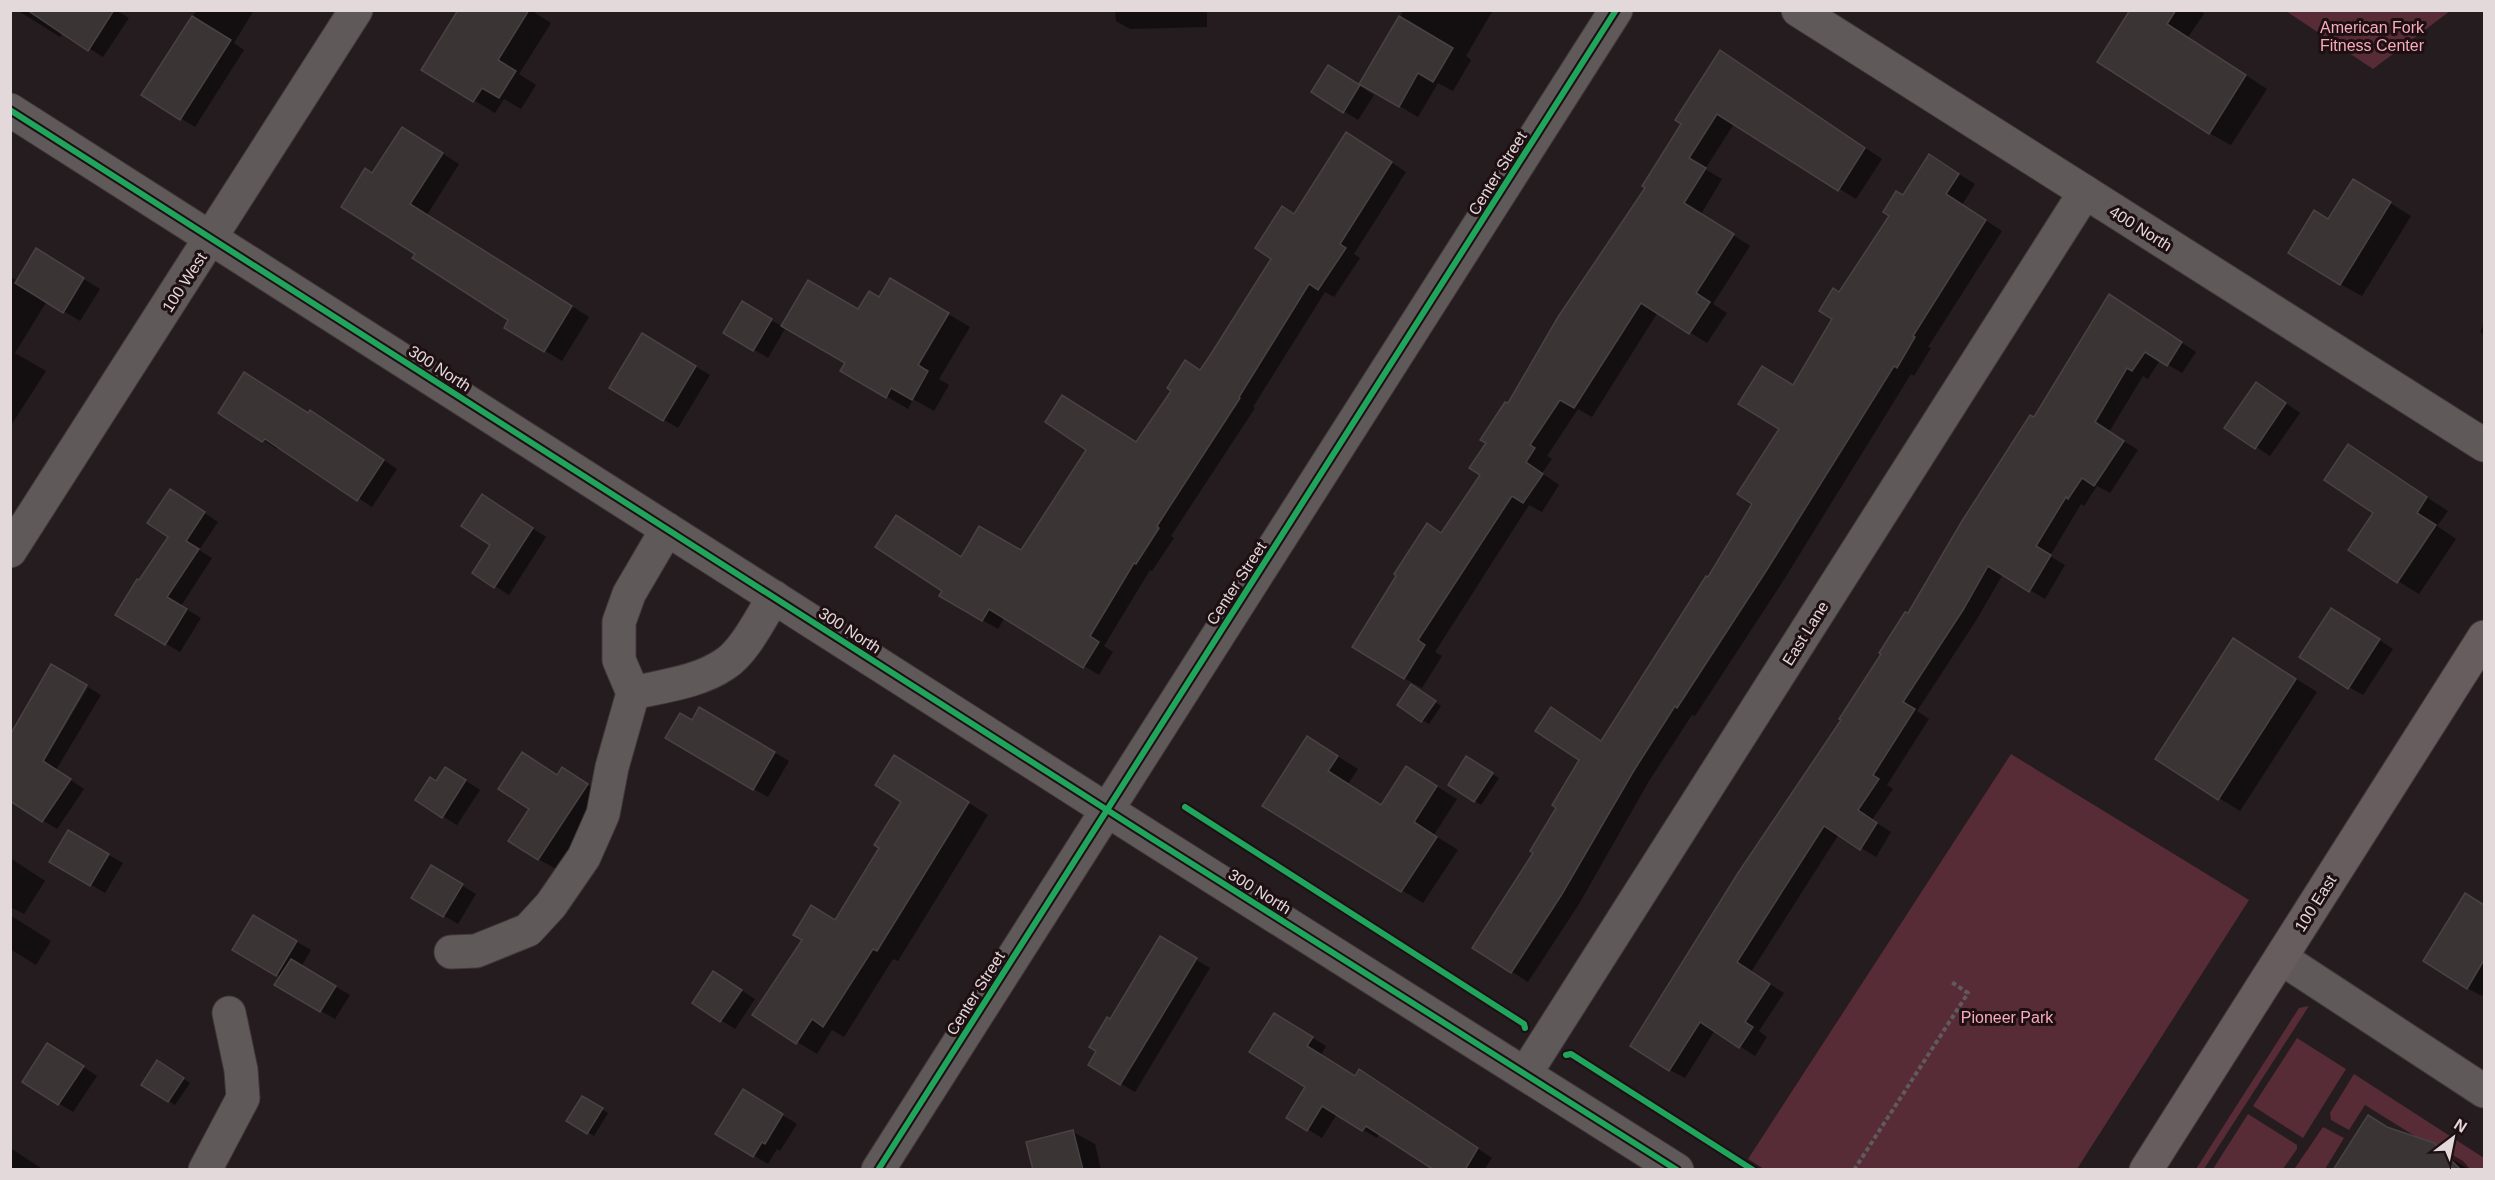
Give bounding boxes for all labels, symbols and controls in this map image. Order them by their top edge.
park label: American Fork Fitness Center [2320,19,2425,54]
street label: Center Street [1465,128,1530,218]
street label: 400 North [2106,203,2175,254]
street label: 100 West [159,249,210,315]
street label: 300 North [406,342,474,395]
street label: Center Street [1203,538,1270,628]
street label: East Lane [1779,598,1832,668]
street label: 300 North [816,604,884,657]
street label: 300 North [1225,866,1294,917]
street label: 100 East [2291,872,2340,935]
street label: Center Street [943,948,1008,1038]
park label: Pioneer Park [1961,1009,2054,1026]
north arrow [2423,1108,2483,1168]
text: N [2451,1115,2470,1136]

